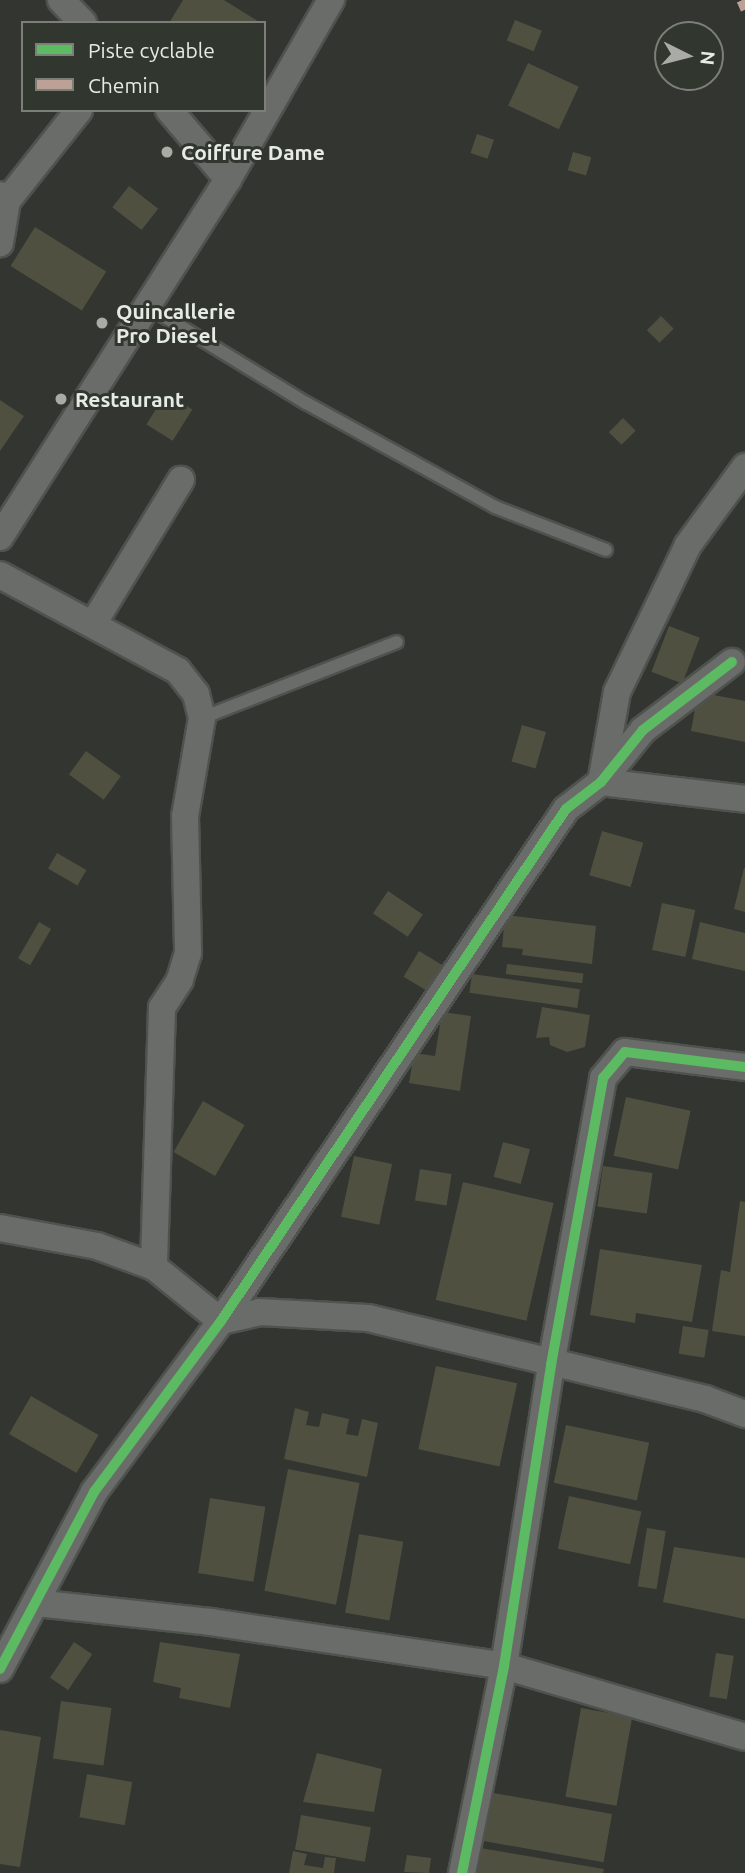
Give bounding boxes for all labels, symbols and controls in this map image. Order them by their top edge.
legend [21,21,266,112]
north arrow [654,21,724,91]
text: Piste cyclable [88,38,215,62]
text: N [696,50,720,66]
text: Chemin [88,73,160,97]
place label: Coiffure Dame [181,139,325,165]
marker: Coiffure Dame [159,144,175,160]
place label: Quincallerie Pro Diesel [116,298,236,348]
marker: Quincallerie Pro Diesel [94,315,110,331]
place label: Restaurant [75,386,184,412]
marker: Restaurant [53,391,69,407]

